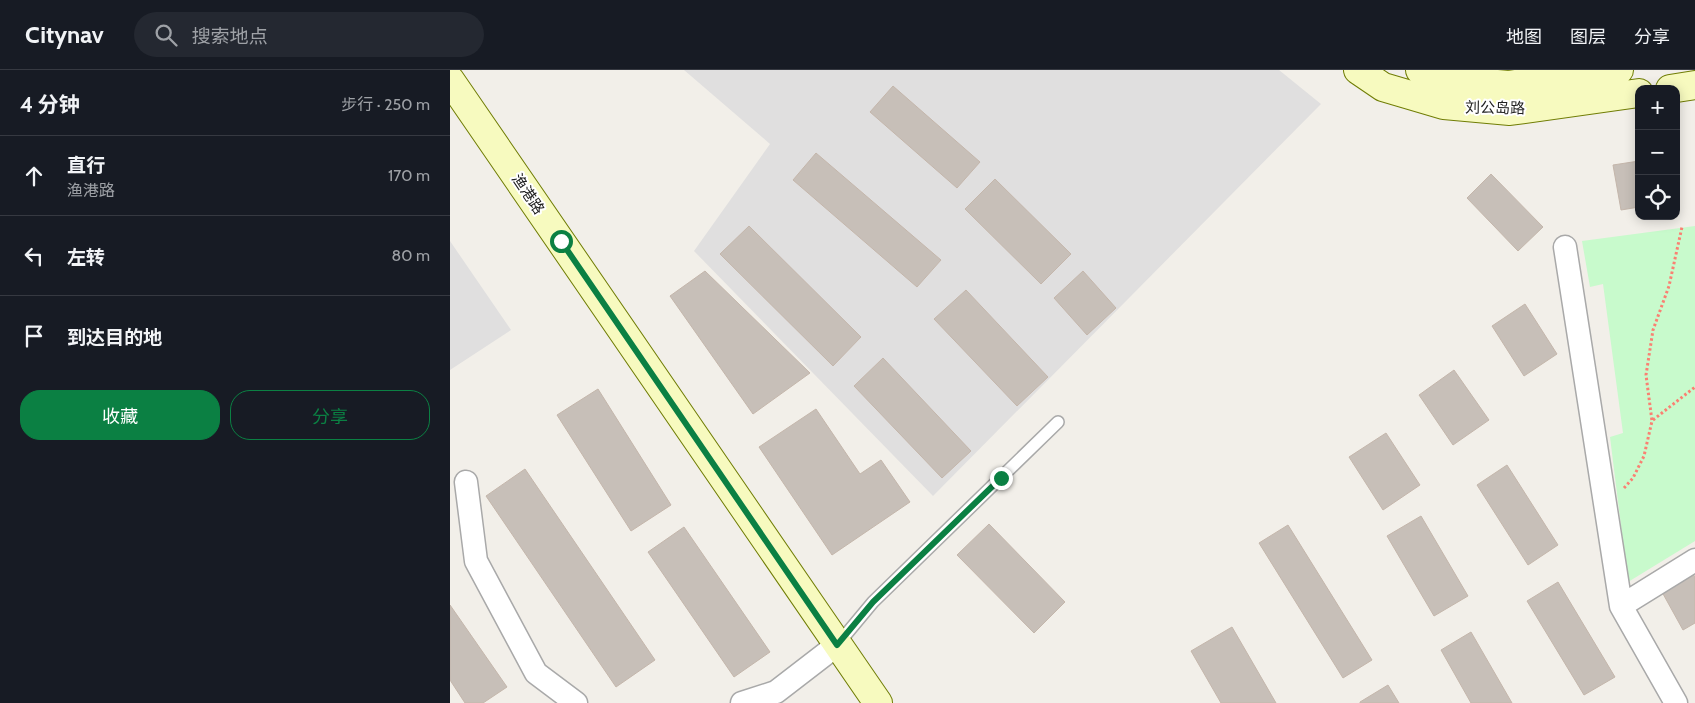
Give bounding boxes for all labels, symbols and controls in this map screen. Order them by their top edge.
search box [134,12,484,57]
text: Citynav [25,20,104,49]
icon: search [152,21,180,49]
text: 搜索地点 [192,25,268,48]
text: 地图 [1506,26,1542,48]
text: 图层 [1570,26,1606,48]
text: 分享 [1634,26,1670,48]
map controls [1635,85,1680,220]
button: + [1635,85,1680,130]
text: 4 分钟 [20,92,80,117]
text: 步行 · 250 m [341,95,430,114]
street label: 刘公岛路 [1465,98,1525,118]
button: − [1635,130,1680,175]
text: 直行 [67,154,105,177]
icon: ahead [20,162,48,190]
text: 170 m [388,166,430,185]
street label: 渔港路 [508,170,548,218]
button: locate [1635,175,1680,220]
text: 渔港路 [67,181,115,200]
route start [550,230,573,253]
icon: left [20,242,48,270]
text: 左转 [67,246,105,269]
text: 80 m [392,246,430,265]
icon: arrive [20,322,48,350]
text: 到达目的地 [67,326,162,349]
button: 收藏 [20,390,220,440]
button: 分享 [230,390,430,440]
route end [990,467,1013,490]

